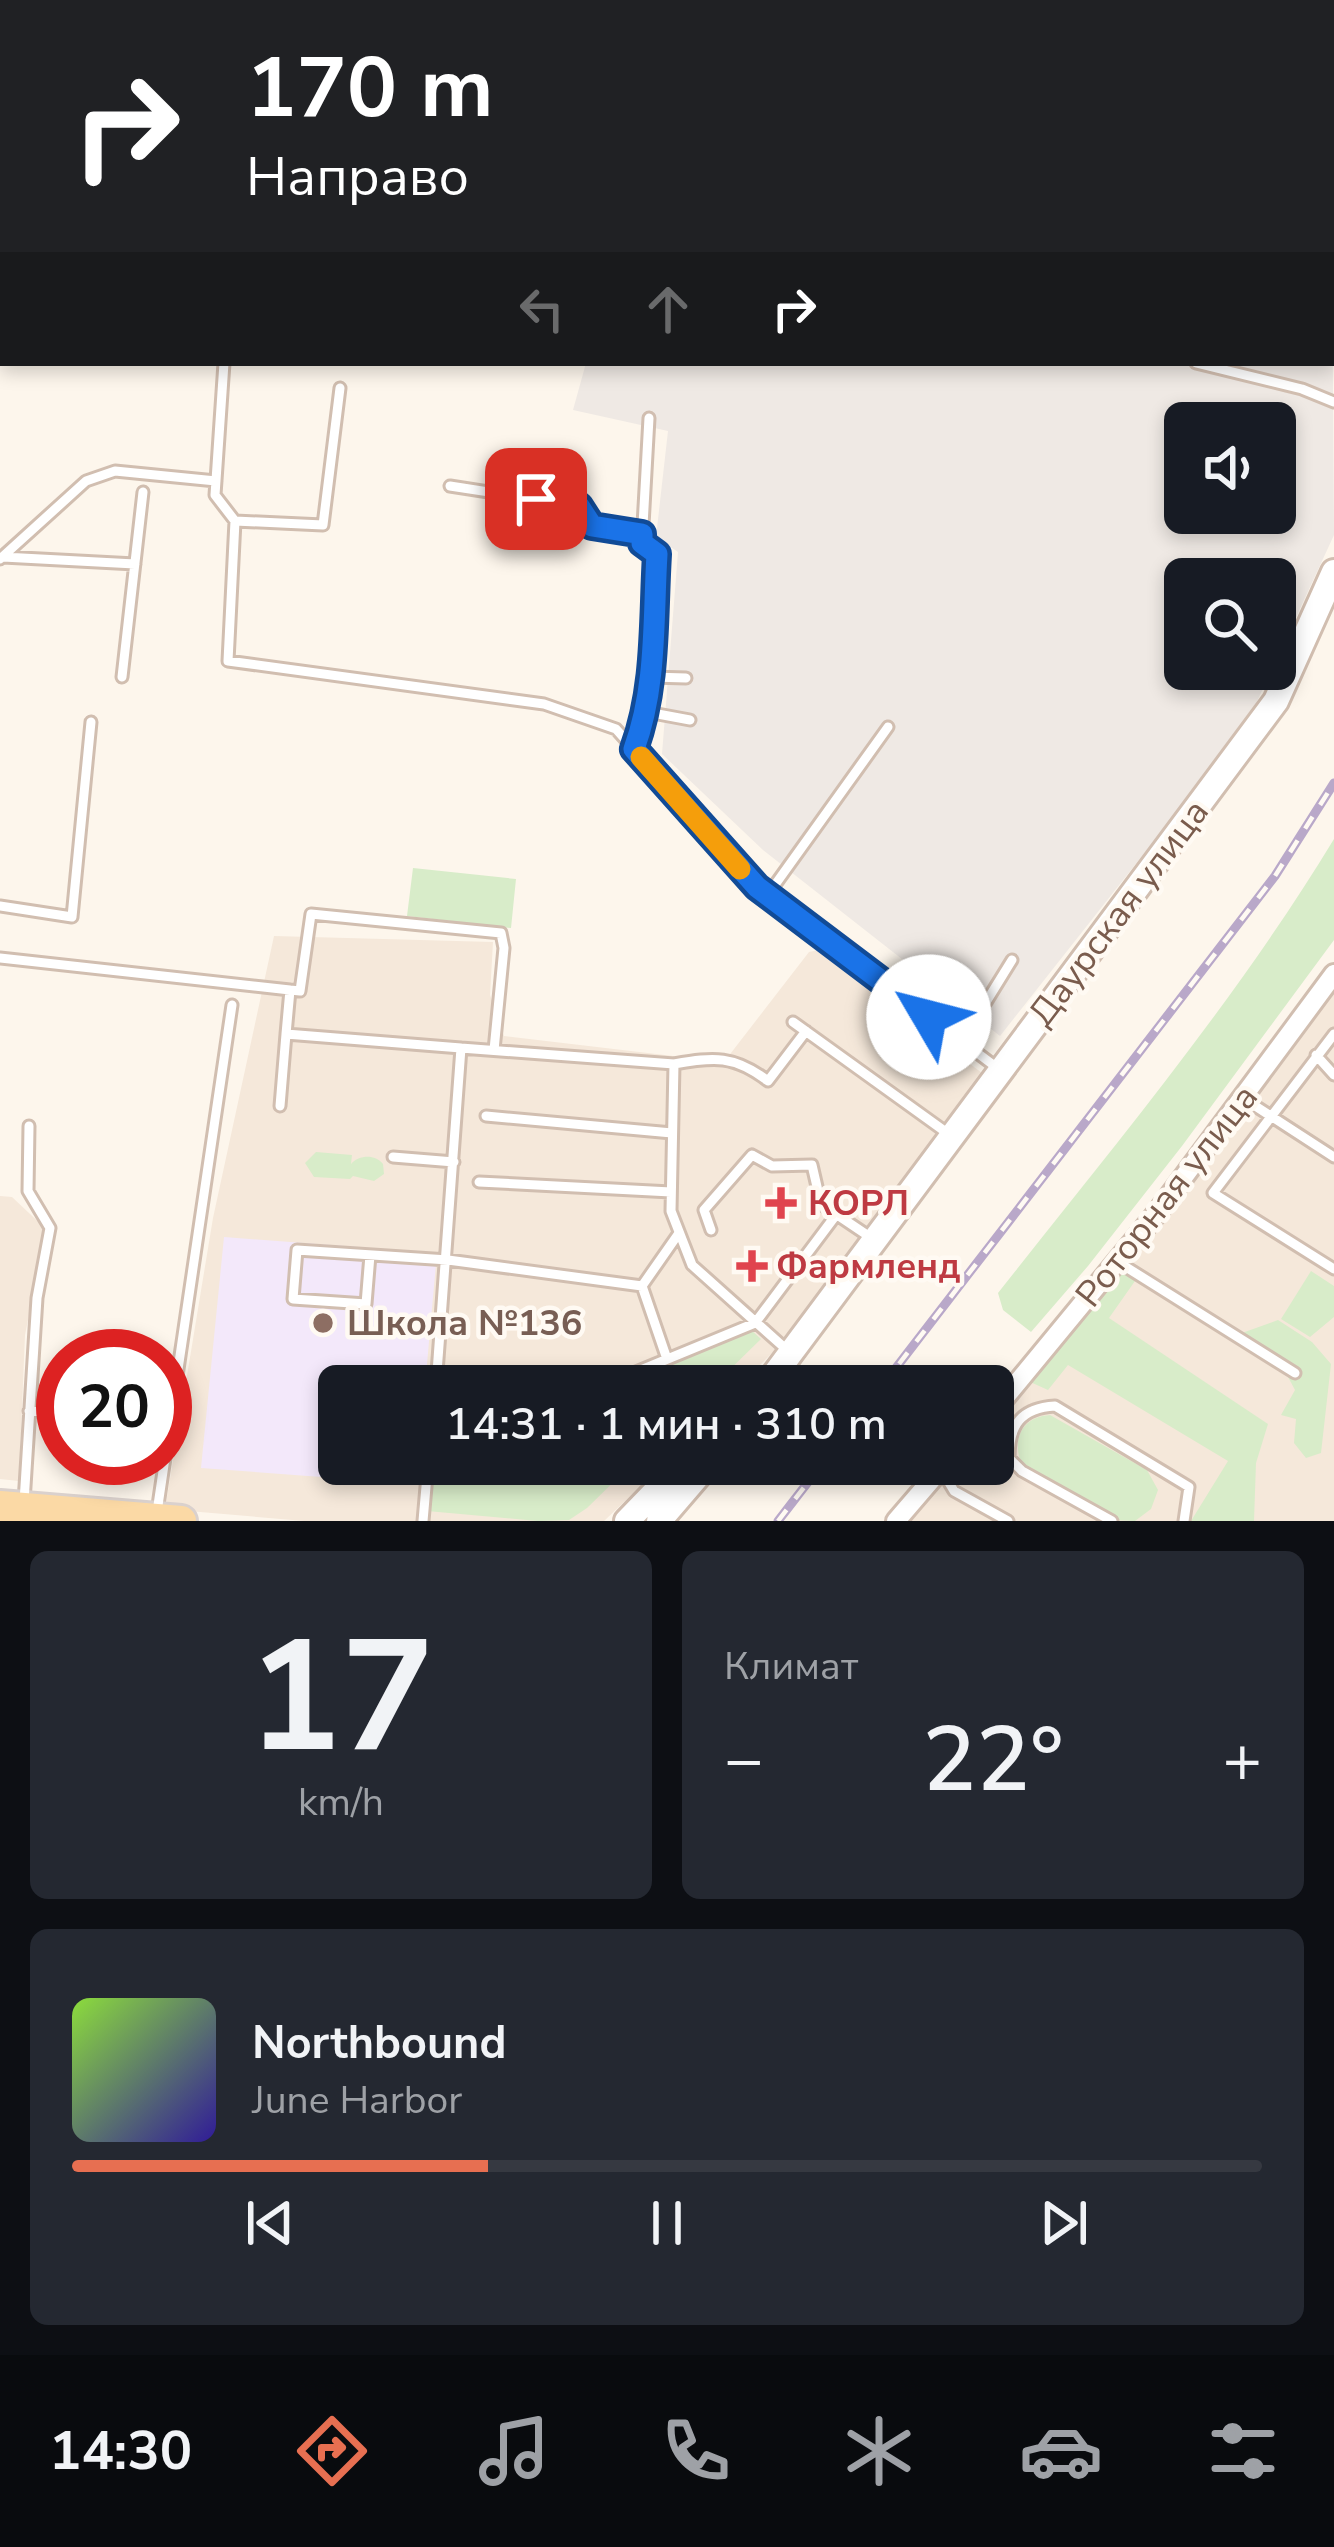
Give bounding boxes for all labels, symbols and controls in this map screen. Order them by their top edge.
text: 170 m [246,31,494,146]
icon: right [48,48,204,204]
text: Направо [246,140,469,214]
icon: left [509,276,575,342]
icon: ahead [635,276,701,342]
icon: right [761,276,827,342]
map controls [1164,402,1296,690]
button: sound [1164,402,1296,534]
pin [485,448,587,550]
icon: arrive [503,466,569,532]
button: search [1164,558,1296,690]
street label: Даурская улица [1018,790,1220,1036]
position arrow [866,954,992,1080]
street label: Роторная улица [1065,1075,1269,1317]
place label: КОРЛ [808,1179,909,1228]
marker: КОРЛ [765,1187,797,1219]
place label: Фармленд [776,1242,960,1291]
marker: Фармленд [739,1253,765,1279]
place label: Школа №136 [347,1299,582,1348]
marker: Школа №136 [310,1310,336,1336]
speed limit sign: 20 [36,1329,192,1485]
text: 14:31 · 1 мин · 310 m [445,1394,887,1455]
text: 17 [247,1591,435,1804]
text: Климат [724,1640,858,1693]
text: 22° [922,1699,1064,1822]
text: − [724,1715,764,1805]
text: + [1222,1715,1262,1805]
text: km/h [298,1776,384,1829]
text: Northbound [252,2013,506,2074]
text: June Harbor [252,2074,462,2127]
icon: previous [237,2190,303,2256]
icon: pause [634,2190,700,2256]
icon: next [1031,2190,1097,2256]
icon: directions [290,2409,374,2493]
icon: music [472,2409,556,2493]
icon: phone [654,2409,738,2493]
icon: climate [837,2409,921,2493]
icon: car [1019,2409,1103,2493]
icon: filters [1201,2409,1285,2493]
text: 14:30 [49,2414,192,2488]

